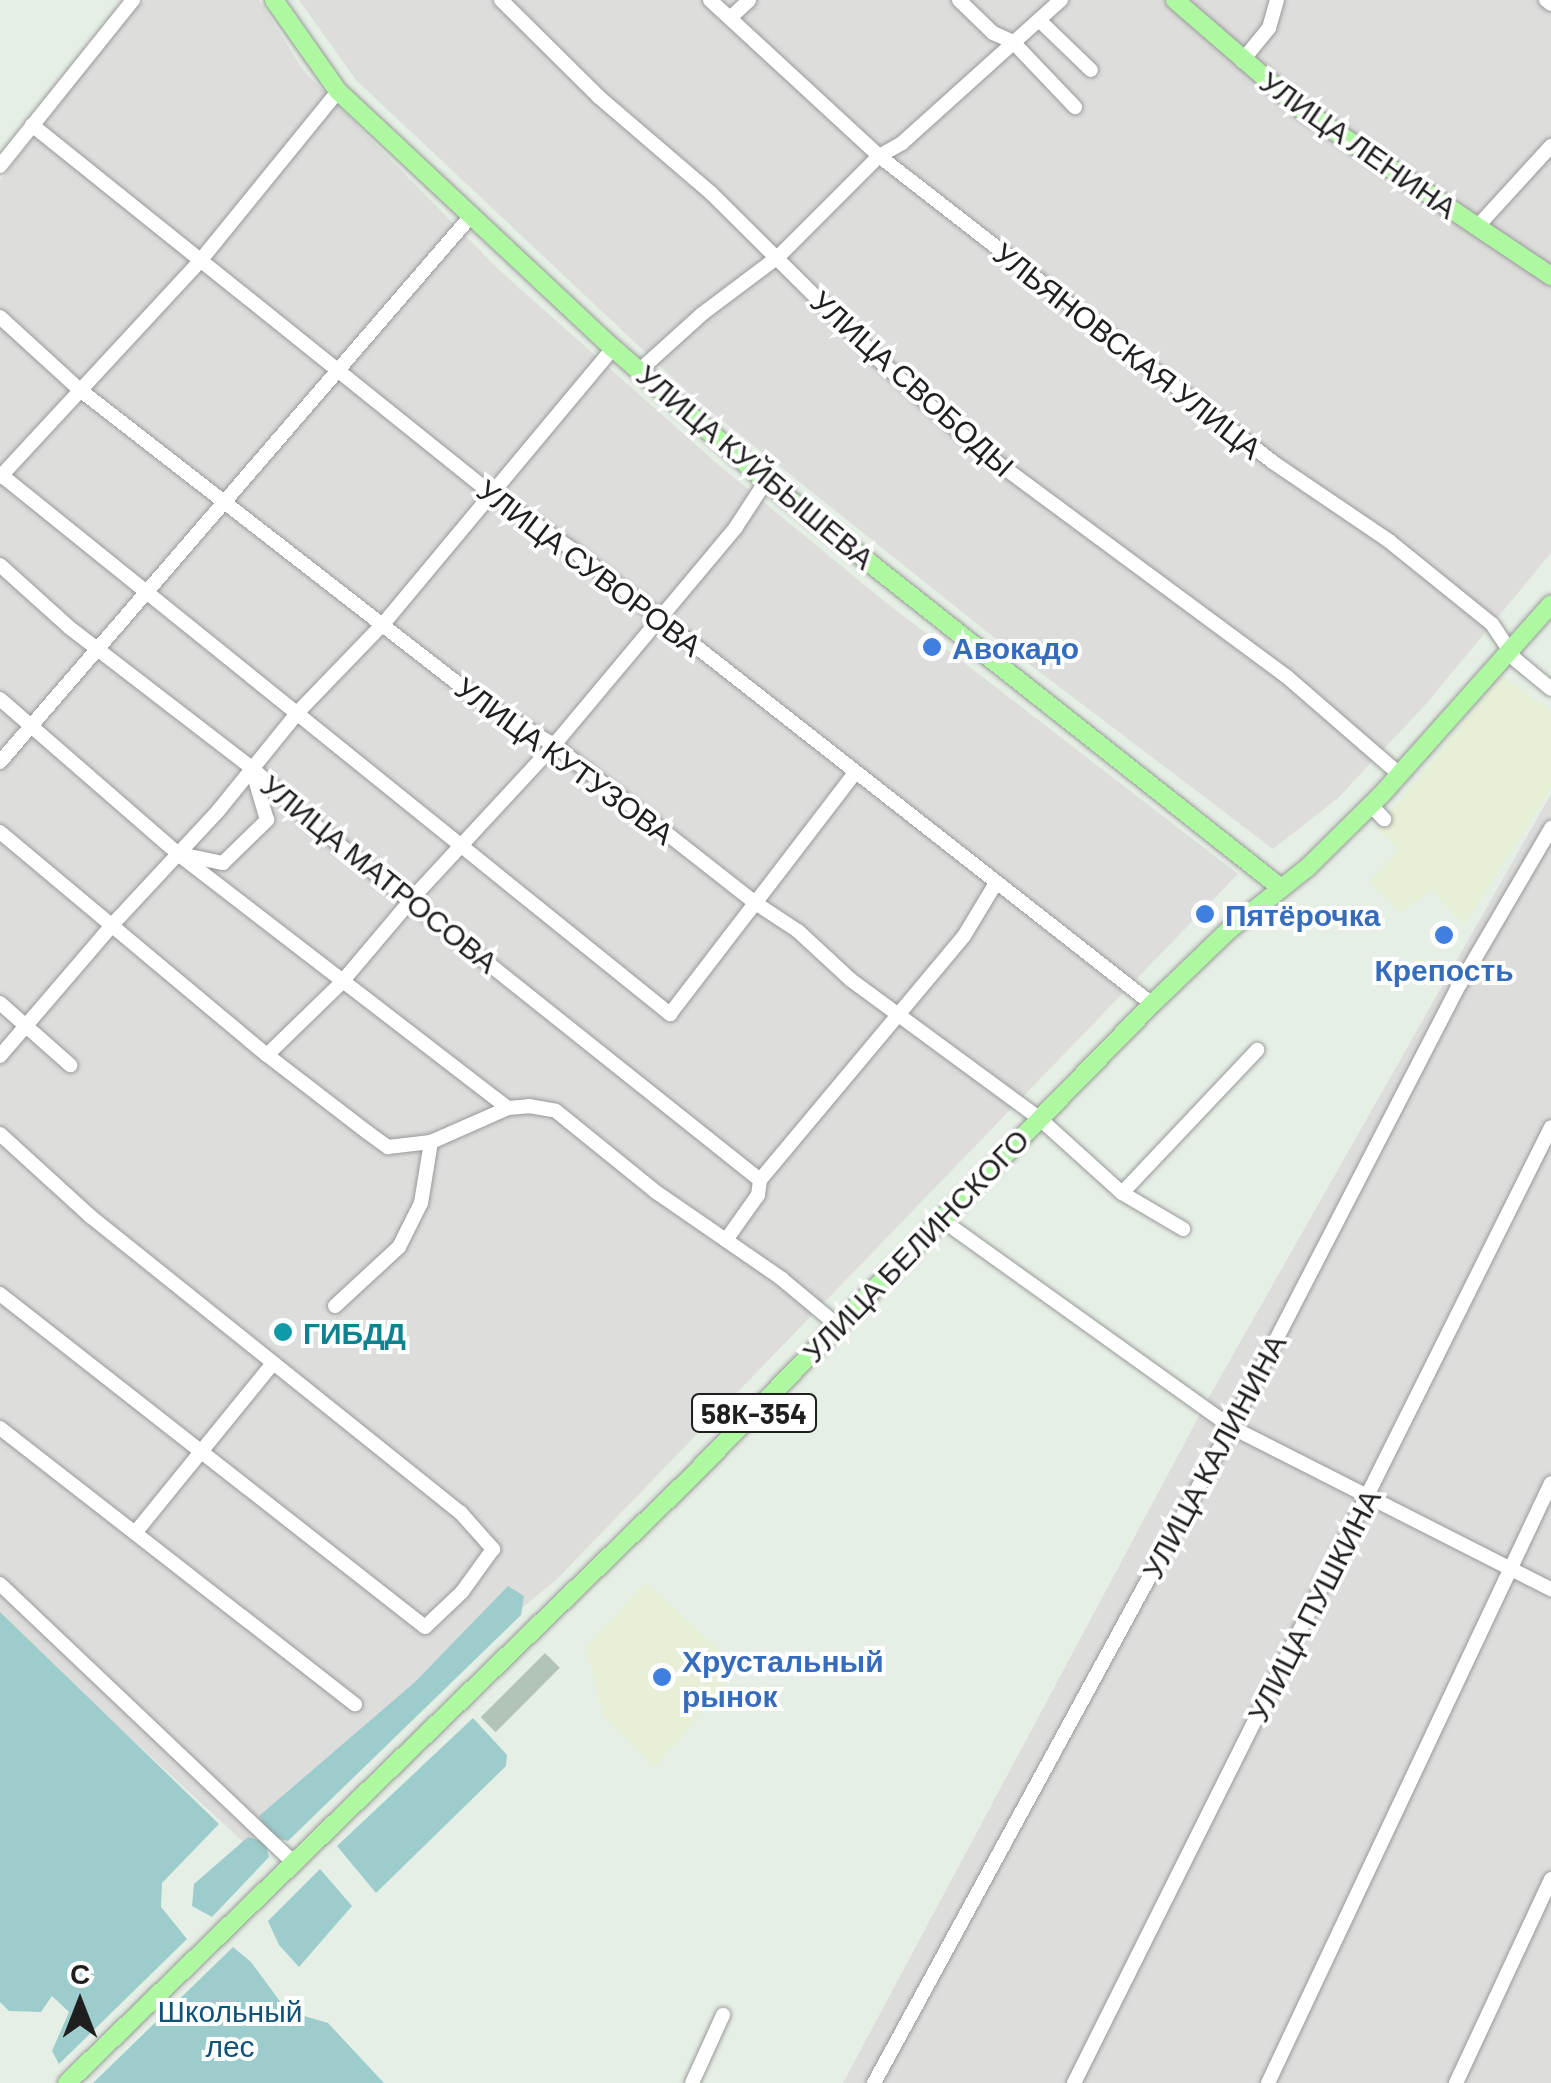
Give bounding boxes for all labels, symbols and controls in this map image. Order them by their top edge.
street label: УЛИЦА ЛЕНИНА [1254,63,1464,225]
street label: УЛЬЯНОВСКАЯ УЛИЦА [987,234,1269,466]
street label: УЛИЦА СВОБОДЫ [804,282,1022,484]
street label: УЛИЦА КУЙБЫШЕВА [630,356,882,576]
street label: УЛИЦА СУВОРОВА [471,471,709,663]
place label: Авокадо [952,629,1079,665]
marker: Авокадо [921,636,943,658]
street label: УЛИЦА КУТУЗОВА [449,669,681,851]
street label: УЛИЦА МАТРОСОВА [254,766,506,980]
place label: Пятёрочка [1225,896,1380,932]
marker: Пятёрочка [1194,903,1216,925]
marker: Крепость [1433,924,1455,946]
place label: Крепость [1374,951,1514,987]
street label: УЛИЦА БЕЛИНСКОГО [794,1121,1036,1369]
place label: ГИБДД [303,1314,406,1350]
marker: ГИБДД [272,1321,294,1343]
street label: УЛИЦА КАЛИНИНА [1133,1328,1293,1584]
road number: 58К-354 [689,1390,819,1436]
street label: УЛИЦА ПУШКИНА [1239,1483,1387,1727]
place label: Хрустальный рынок [682,1642,884,1712]
marker: Хрустальный рынок [651,1666,673,1688]
north arrow [30,1953,130,2053]
text: С [70,1956,90,1990]
park label: Школьный лес [157,1992,303,2062]

